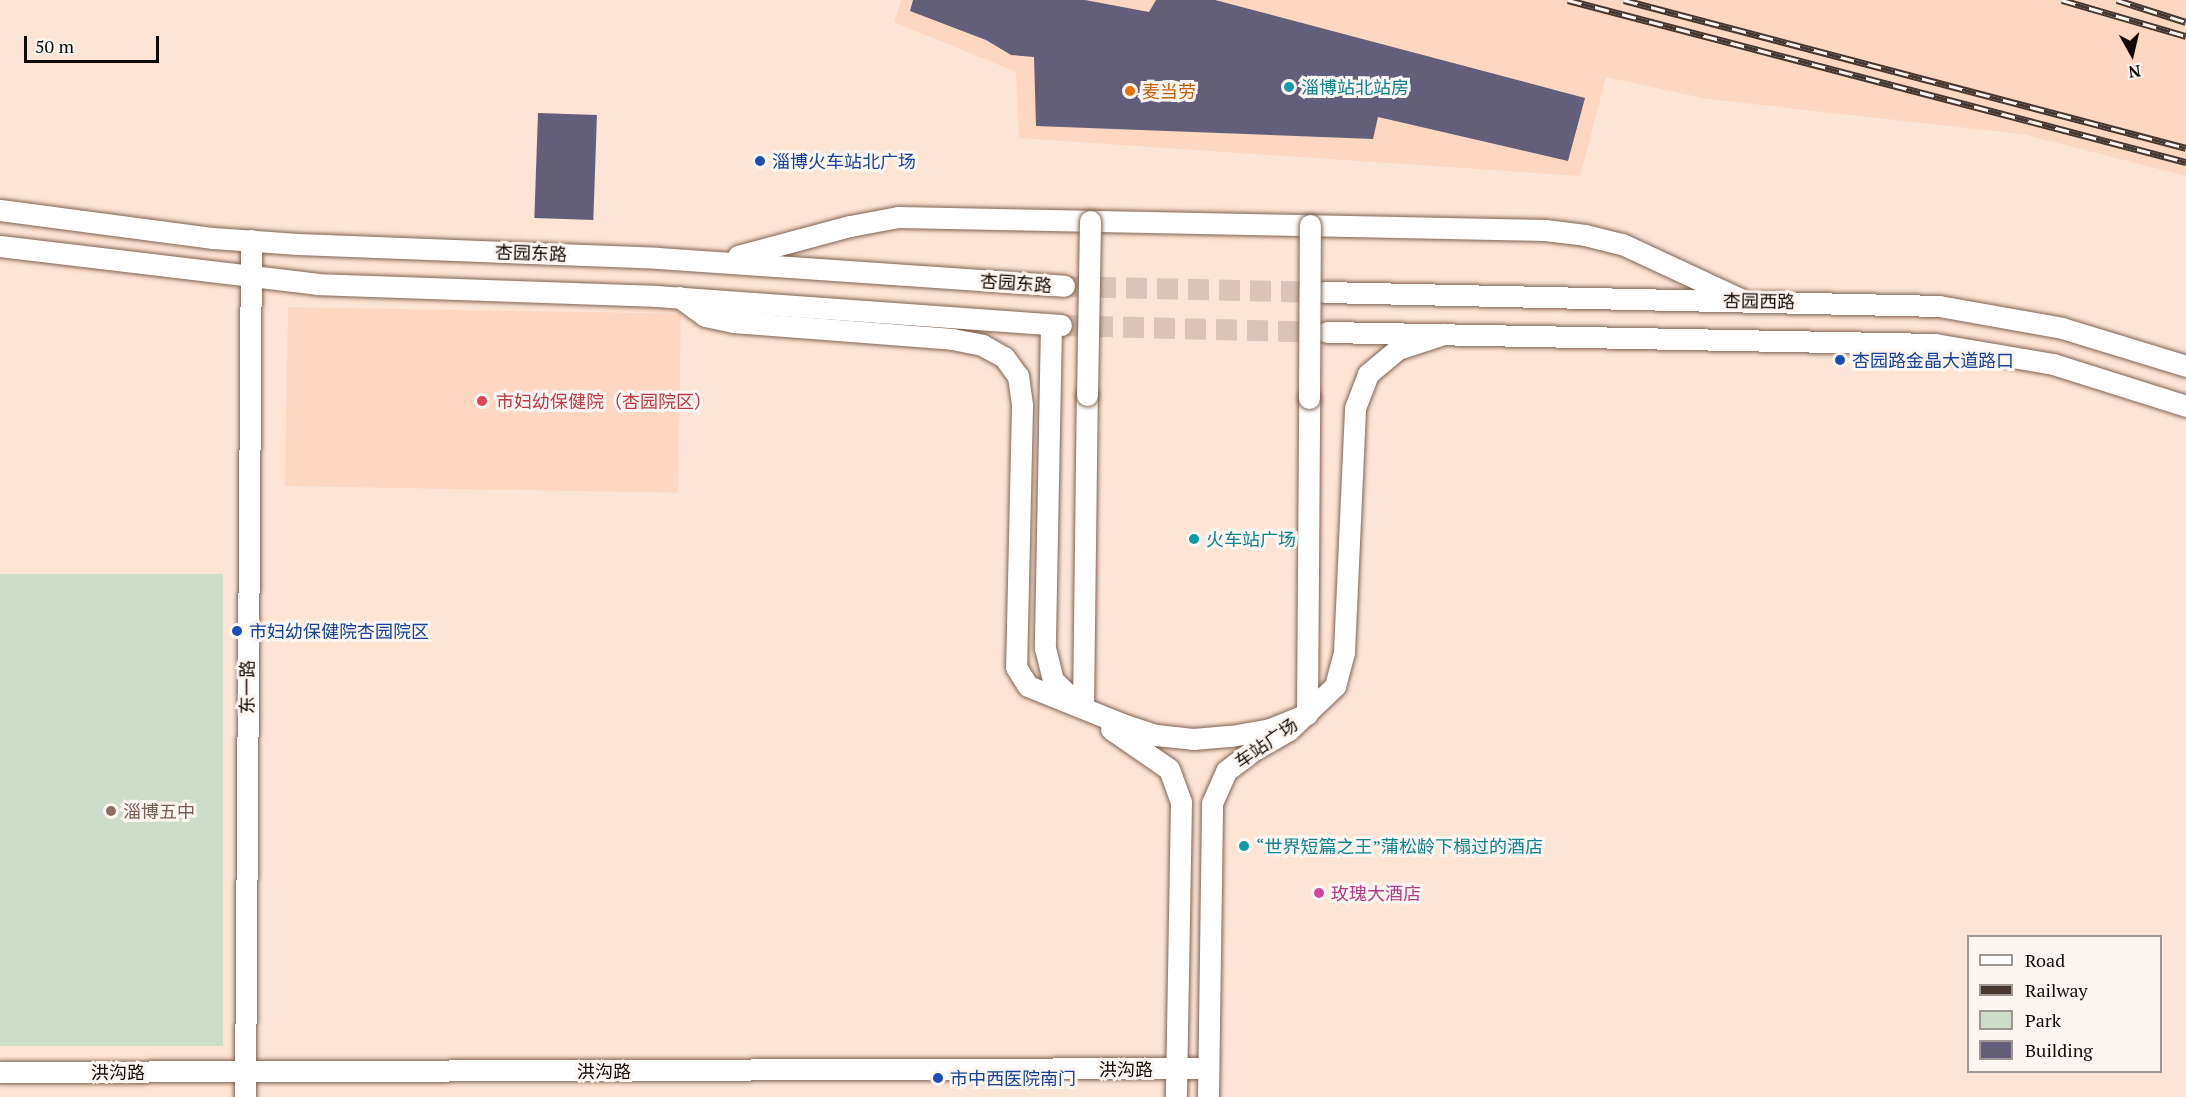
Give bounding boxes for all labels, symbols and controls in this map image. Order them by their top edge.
scale bar [27,24,162,62]
north arrow [2102,24,2162,84]
text: 50 m [35,34,74,58]
text: N [2127,60,2142,84]
place label: 淄博站北站房 [1301,76,1409,98]
place label: 麦当劳 [1142,80,1196,102]
marker: 淄博站北站房 [1282,80,1296,94]
marker: 麦当劳 [1123,84,1137,98]
place label: 淄博火车站北广场 [772,150,916,172]
marker: 淄博火车站北广场 [753,154,767,168]
street label: 杏园东路 [495,241,567,265]
street label: 杏园东路 [979,270,1053,296]
street label: 杏园西路 [1723,290,1795,312]
place label: 杏园路金晶大道路口 [1852,349,2014,371]
marker: 杏园路金晶大道路口 [1833,353,1847,367]
place label: 市妇幼保健院（杏园院区） [496,390,712,412]
marker: 市妇幼保健院（杏园院区） [473,392,491,410]
place label: 火车站广场 [1206,528,1296,550]
marker: 火车站广场 [1187,532,1201,546]
place label: 市妇幼保健院杏园院区 [249,620,429,642]
marker: 市妇幼保健院杏园院区 [230,624,244,638]
street label: 东一路 [236,660,258,714]
street label: 车站广场 [1230,714,1302,772]
place label: 淄博五中 [123,800,195,822]
marker: 淄博五中 [104,804,118,818]
place label: “世界短篇之王”蒲松龄下榻过的酒店 [1256,835,1543,857]
marker: “世界短篇之王”蒲松龄下榻过的酒店 [1237,839,1251,853]
place label: 玫瑰大酒店 [1331,882,1421,904]
marker: 玫瑰大酒店 [1312,886,1326,900]
legend [1967,935,2162,1073]
text: Road [2025,948,2065,972]
text: Railway [2025,978,2088,1002]
text: Park [2025,1008,2061,1032]
text: Building [2025,1038,2093,1062]
street label: 洪沟路 [1099,1058,1153,1080]
street label: 洪沟路 [577,1060,631,1082]
street label: 洪沟路 [91,1061,145,1083]
place label: 市中西医院南门 [950,1067,1076,1089]
marker: 市中西医院南门 [931,1071,945,1085]

